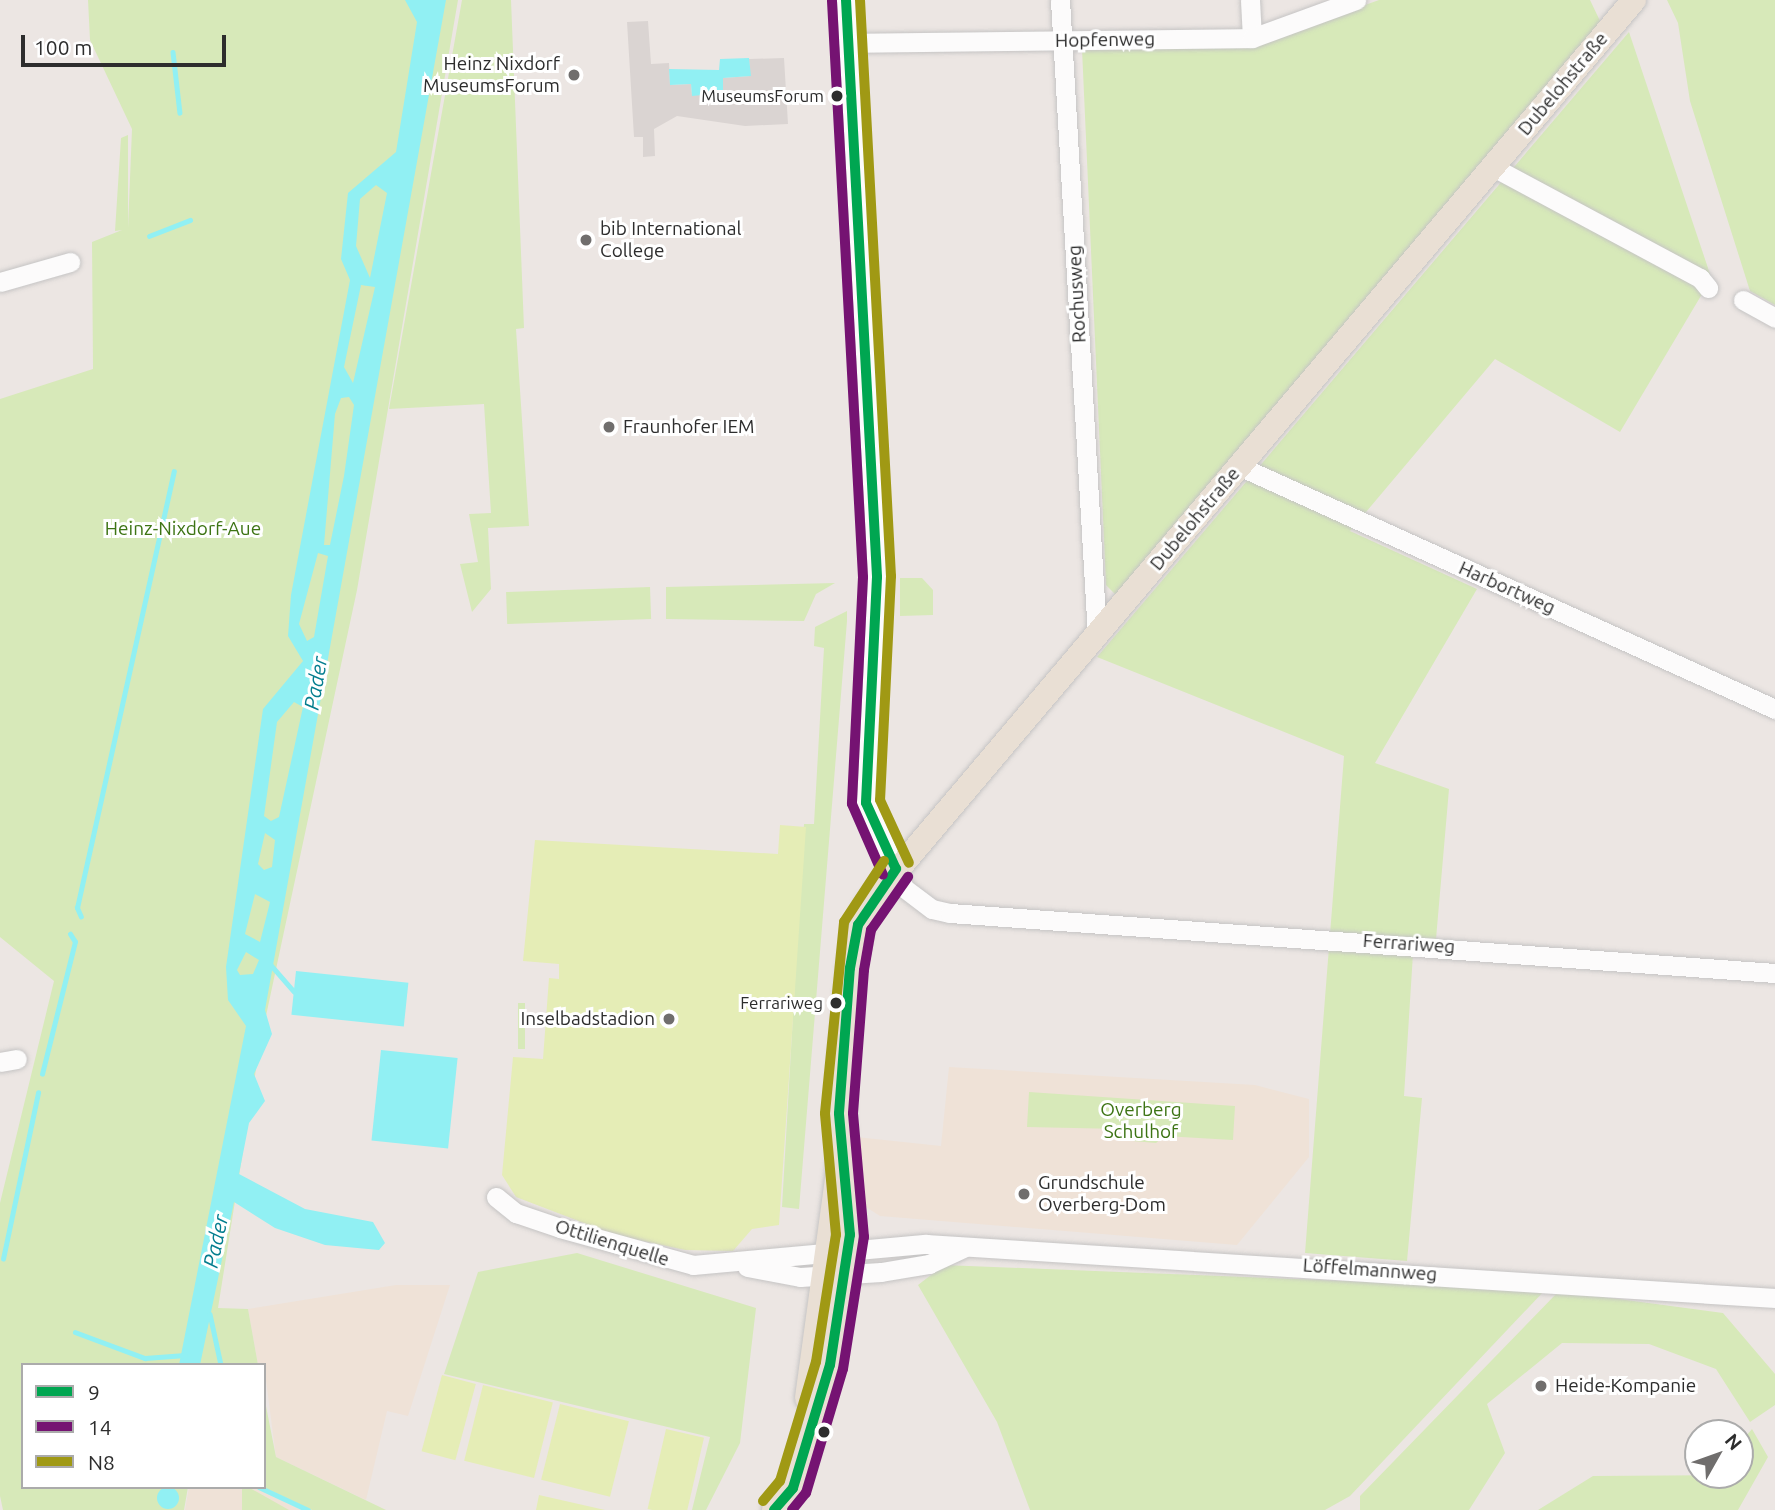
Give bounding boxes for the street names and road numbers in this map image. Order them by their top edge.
street label: Hopfenweg [1055,28,1155,52]
street label: Dubelohstraße [1513,28,1613,140]
street label: Rochusweg [1063,245,1091,343]
street label: Dubelohstraße [1145,463,1245,575]
street label: Harbortweg [1455,557,1559,619]
street label: Ferrariweg [1362,929,1456,959]
street label: Ottilienquelle [552,1215,672,1271]
street label: Löffelmannweg [1302,1254,1438,1286]

